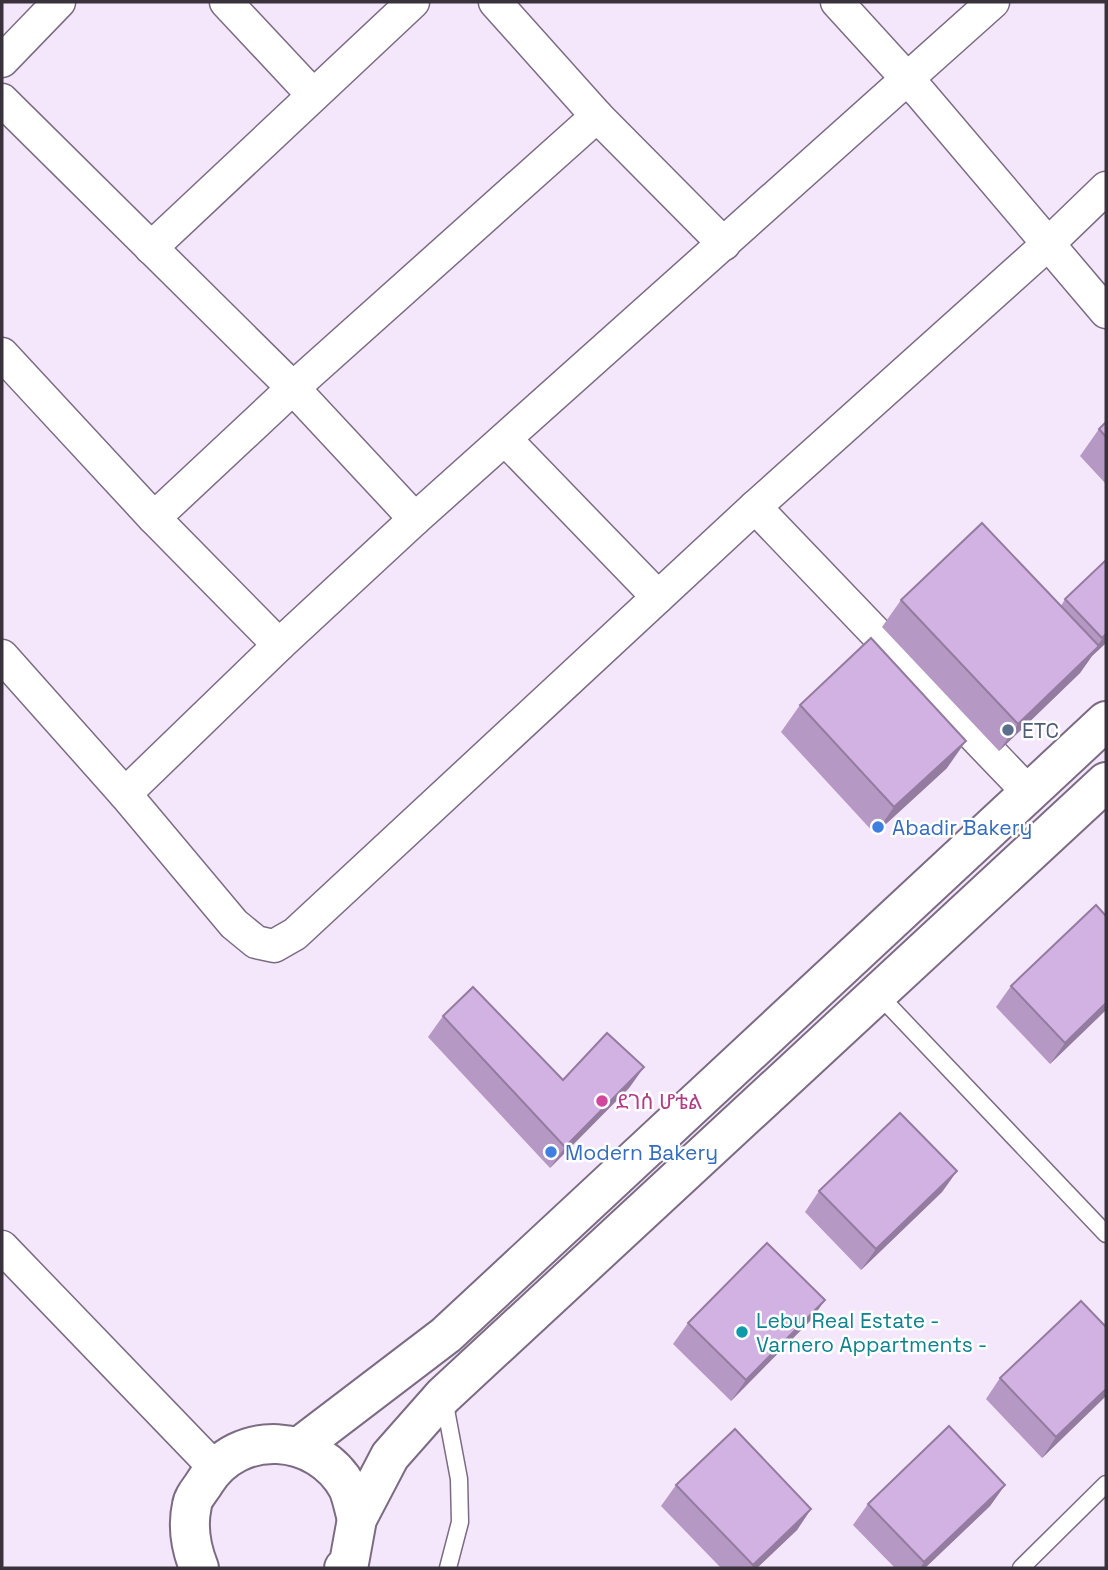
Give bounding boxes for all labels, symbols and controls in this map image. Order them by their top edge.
place label: ETC [1022,717,1059,744]
marker: ETC [1000,722,1016,738]
place label: Abadir Bakery [892,814,1032,841]
marker: Abadir Bakery [870,819,886,835]
place label: ደገሰ ሆቴል [616,1088,702,1115]
marker: ደገሰ ሆቴል [594,1093,610,1109]
place label: Modern Bakery [565,1139,718,1166]
marker: Modern Bakery [543,1144,559,1160]
place label: Lebu Real Estate - Varnero Appartments - [756,1307,987,1358]
marker: Lebu Real Estate - Varnero Appartments - [734,1324,750,1340]

